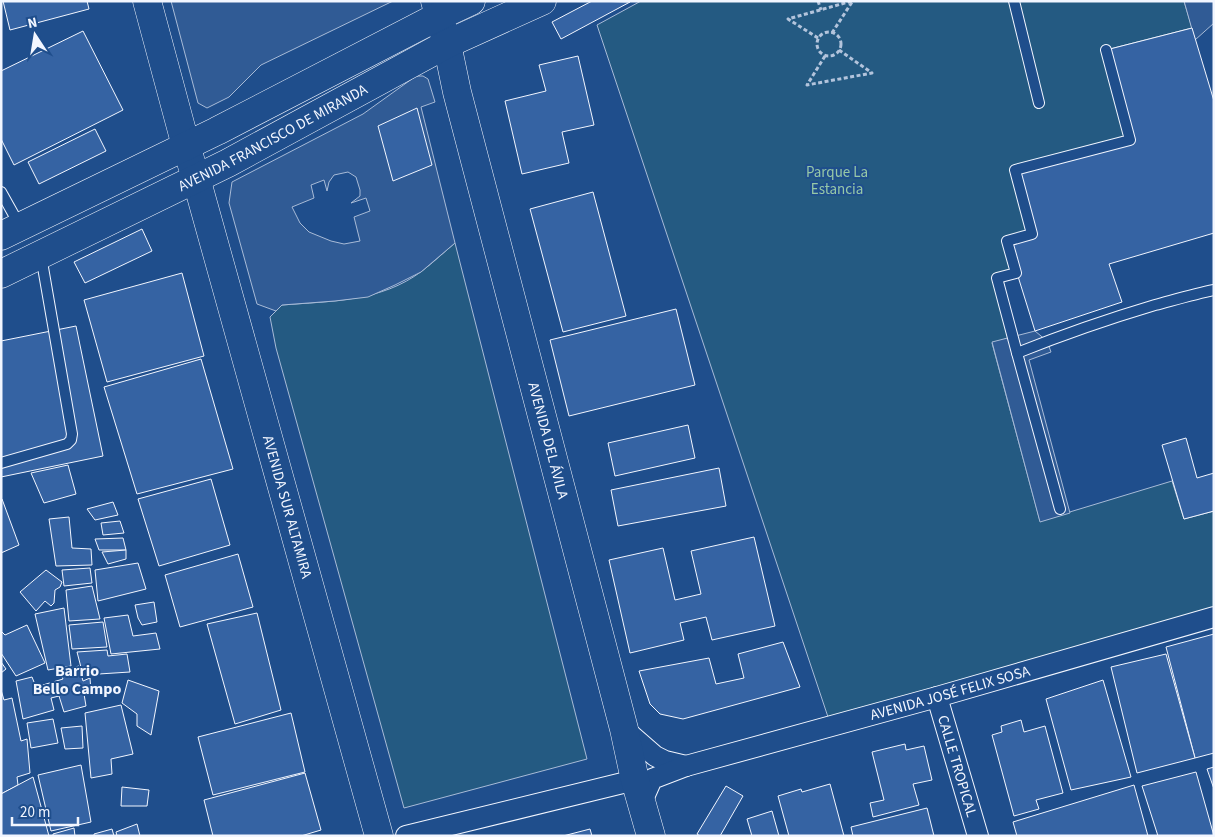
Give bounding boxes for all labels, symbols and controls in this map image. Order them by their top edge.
north arrow [10,10,60,60]
text: N [26,13,39,34]
street label: AVENIDA FRANCISCO DE MIRANDA [175,79,372,197]
park label: Parque La Estancia [806,162,868,200]
street label: AVENIDA DEL ÁVILA [523,380,573,502]
street label: AVENIDA SUR ALTAMIRA [257,433,317,582]
district label: Barrio Bello Campo [33,660,121,700]
street label: AVENIDA JOSÉ FELIX SOSA [868,660,1033,726]
street label: CALLE TROPICAL [932,713,982,820]
scale bar [12,794,79,826]
text: 20 m [20,802,50,823]

